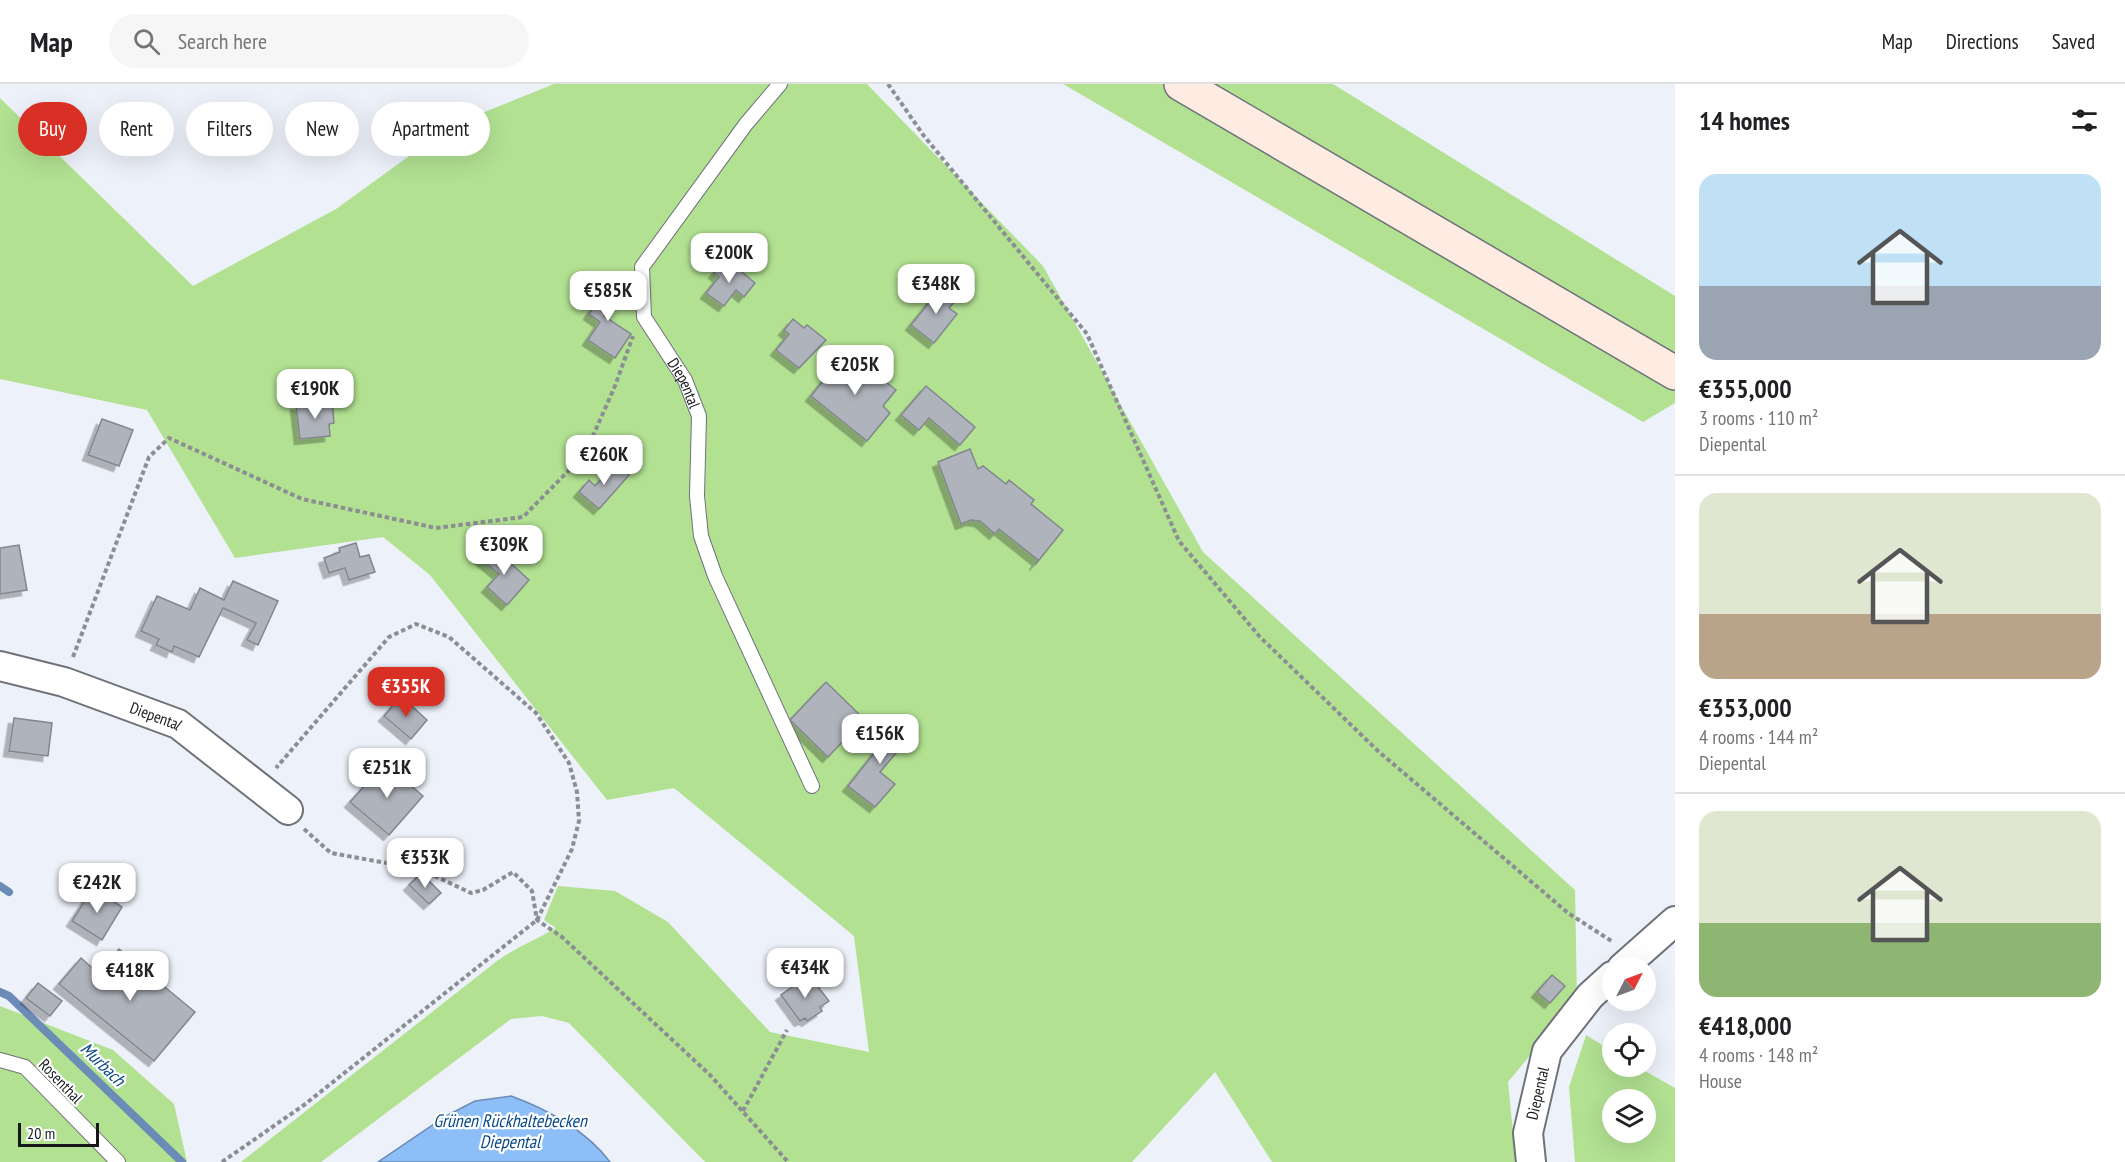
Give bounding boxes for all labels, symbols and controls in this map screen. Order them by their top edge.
search box [109,14,529,68]
text: Map [30,23,73,60]
icon: search [130,25,163,58]
text: Search here [178,27,267,55]
text: Map [1882,28,1913,55]
text: Directions [1946,28,2019,55]
text: Saved [2052,28,2095,55]
chip: Buy [18,102,87,156]
chip: Rent [99,102,174,156]
chip: Filters [186,102,273,156]
chip: New [285,102,359,156]
chip: Apartment [371,102,490,156]
text: 14 homes [1699,104,1790,137]
icon: filters [2068,104,2101,137]
icon: home [1846,213,1954,321]
pin: €200K [687,233,771,284]
text: €200K [705,239,753,265]
pin: €348K [894,264,978,315]
text: €348K [912,270,960,296]
pin: €585K [566,271,650,322]
text: €585K [584,277,632,303]
pin: €205K [813,345,897,396]
text: €205K [831,351,879,377]
street label: Diepental [663,354,705,411]
pin: €190K [273,369,357,420]
text: €355,000 [1699,372,1792,405]
text: €190K [291,375,339,401]
text: 3 rooms · 110 m² [1699,405,1818,431]
text: Diepental [1699,431,1766,457]
pin: €260K [562,435,646,486]
text: €260K [580,441,628,467]
pin: €309K [462,525,546,576]
text: €309K [480,531,528,557]
icon: home [1846,532,1954,640]
pin: €355K [364,667,448,718]
text: €355K [382,673,430,699]
text: €353,000 [1699,691,1792,724]
street label: Diepental [127,697,187,734]
pin: €156K [838,714,922,765]
text: €156K [856,720,904,746]
text: 4 rooms · 144 m² [1699,724,1818,750]
pin: €251K [345,748,429,799]
text: Diepental [1699,750,1766,776]
text: €251K [363,754,411,780]
pin: €353K [383,838,467,889]
text: €353K [401,844,449,870]
icon: home [1846,850,1954,958]
pin: €242K [55,863,139,914]
text: €242K [73,869,121,895]
pin: €434K [763,948,847,999]
pin: €418K [88,951,172,1002]
text: €434K [781,954,829,980]
text: €418K [106,957,154,983]
north arrow [1602,957,1656,1011]
map controls [1602,957,1656,1143]
text: €418,000 [1699,1009,1792,1042]
button: locate [1602,1023,1656,1077]
water label: Murbach [76,1037,131,1092]
text: 4 rooms · 148 m² [1699,1042,1818,1068]
street label: Rosenthal [35,1054,87,1108]
street label: Diepental [1521,1065,1553,1122]
text: House [1699,1068,1742,1094]
button: layers [1602,1089,1656,1143]
water label: Grünen Rückhaltebecken Diepental [433,1109,588,1153]
scale bar [18,1120,99,1148]
text: 20 m [27,1123,55,1143]

